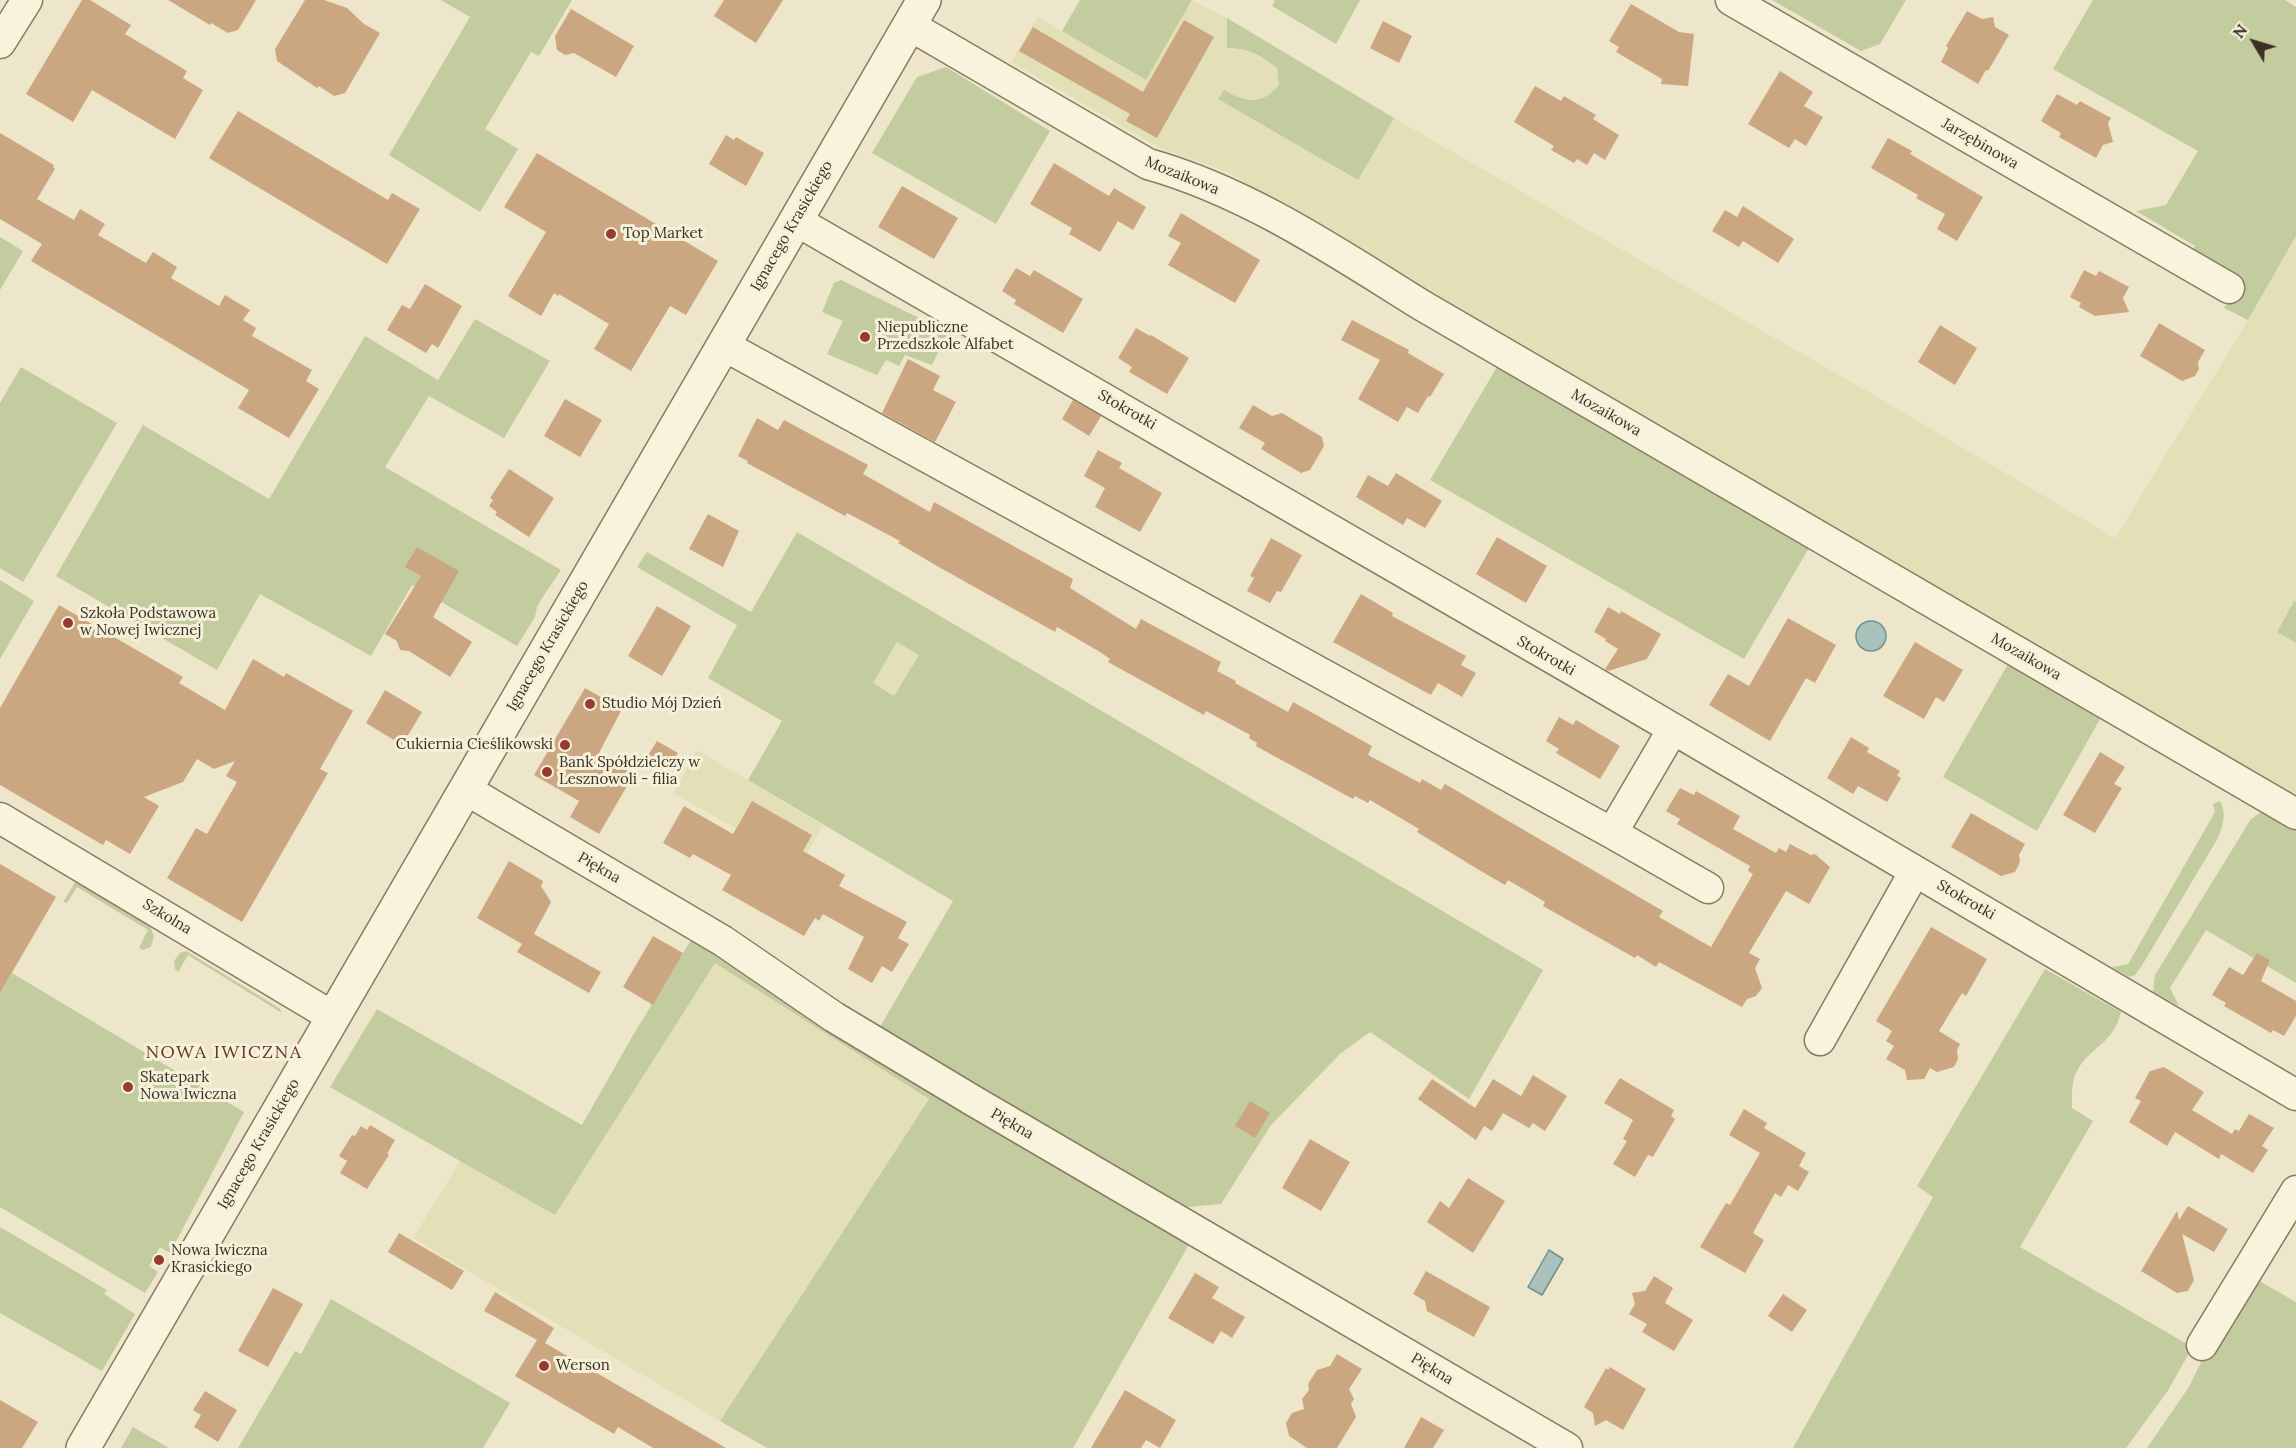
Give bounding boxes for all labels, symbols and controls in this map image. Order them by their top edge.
north arrow [2224,12,2284,72]
text: N [2228,20,2252,42]
street label: Jarzębinowa [1938,115,2022,173]
street label: Mozaikowa [1142,153,1222,199]
street label: Ignacego Krasickiego [747,157,837,295]
place label: Top Market [623,225,703,243]
marker: Top Market [604,227,618,241]
place label: Niepubliczne Przedszkole Alfabet [877,319,1013,354]
marker: Niepubliczne Przedszkole Alfabet [858,330,872,344]
street label: Stokrotki [1095,386,1159,434]
street label: Mozaikowa [1568,386,1644,440]
street label: Ignacego Krasickiego [503,577,593,715]
place label: Szkoła Podstawowa w Nowej Iwicznej [80,605,216,640]
marker: Szkoła Podstawowa w Nowej Iwicznej [61,616,75,630]
street label: Mozaikowa [1988,630,2064,684]
street label: Stokrotki [1514,632,1578,680]
place label: Studio Mój Dzień [602,695,722,713]
marker: Studio Mój Dzień [583,697,597,711]
place label: Cukiernia Cieślikowski [396,736,553,754]
marker: Cukiernia Cieślikowski [558,738,572,752]
place label: Bank Spółdzielczy w Lesznowoli - filia [559,754,700,789]
marker: Bank Spółdzielczy w Lesznowoli - filia [540,765,554,779]
street label: Piękna [574,849,624,887]
street label: Stokrotki [1934,876,1998,924]
street label: Szkolna [139,895,195,939]
district label: NOWA IWICZNA [145,1042,303,1064]
place label: Skatepark Nowa Iwiczna [140,1069,237,1104]
street label: Ignacego Krasickiego [214,1075,304,1213]
marker: Skatepark Nowa Iwiczna [121,1080,135,1094]
street label: Piękna [987,1105,1037,1143]
place label: Nowa Iwiczna Krasickiego [171,1242,268,1277]
marker: Nowa Iwiczna Krasickiego [152,1253,166,1267]
street label: Piękna [1408,1349,1456,1389]
place label: Werson [556,1357,610,1375]
marker: Werson [537,1359,551,1373]

